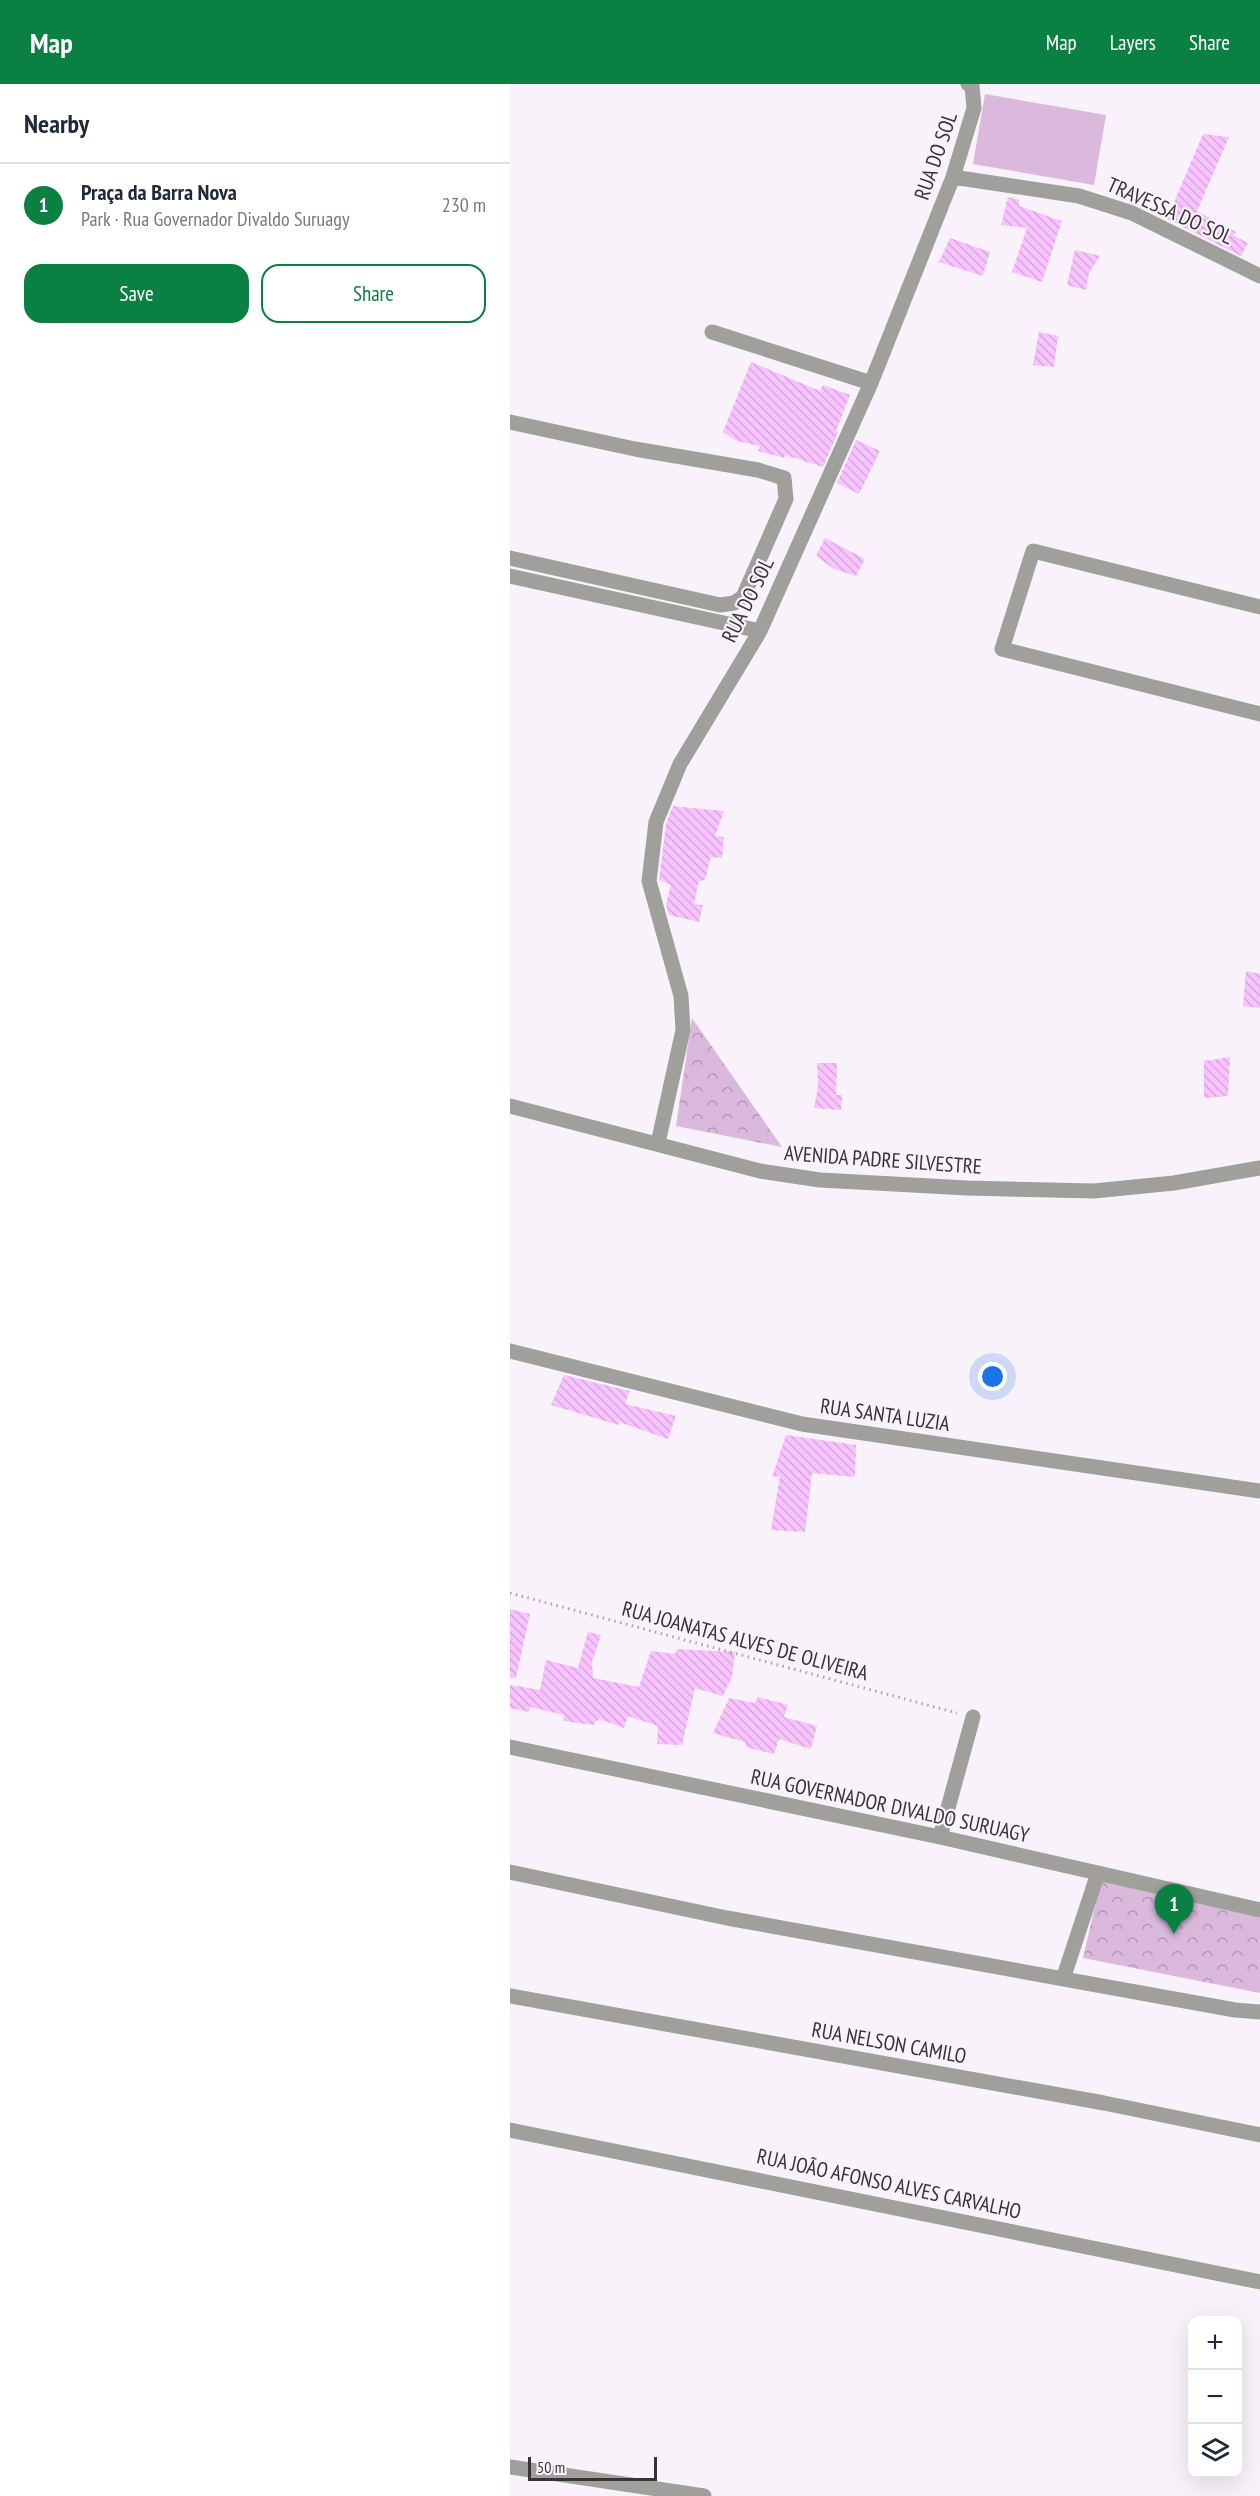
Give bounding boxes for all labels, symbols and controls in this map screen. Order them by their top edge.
text: Map [30,24,73,61]
text: Map [1046,29,1077,56]
text: Layers [1110,29,1156,56]
text: Share [1189,29,1230,56]
text: Nearby [24,107,89,140]
street label: RUA DO SOL [908,108,963,203]
street label: TRAVESSA DO SOL [1103,171,1237,250]
text: Praça da Barra Nova [81,178,237,206]
text: 1 [39,192,48,218]
text: 230 m [442,192,486,218]
text: Park · Rua Governador Divaldo Suruagy [81,206,349,232]
button: Save [24,264,249,323]
button: Share [261,264,486,323]
street label: RUA DO SOL [715,553,780,647]
street label: AVENIDA PADRE SILVESTRE [783,1139,983,1180]
your location [978,1362,1007,1391]
street label: RUA SANTA LUZIA [819,1392,952,1437]
street label: RUA JOANATAS ALVES DE OLIVEIRA [619,1595,871,1686]
street label: RUA GOVERNADOR DIVALDO SURUAGY [748,1763,1032,1848]
pin: 1 [1154,1884,1194,1934]
street label: RUA NELSON CAMILO [810,2016,968,2069]
street label: RUA JOÃO AFONSO ALVES CARVALHO [755,2142,1024,2225]
map controls [1188,2316,1242,2478]
button: + [1188,2316,1242,2370]
button: − [1188,2370,1242,2424]
button: layers [1188,2424,1242,2478]
scale bar [528,2454,657,2482]
text: 50 m [537,2457,565,2477]

